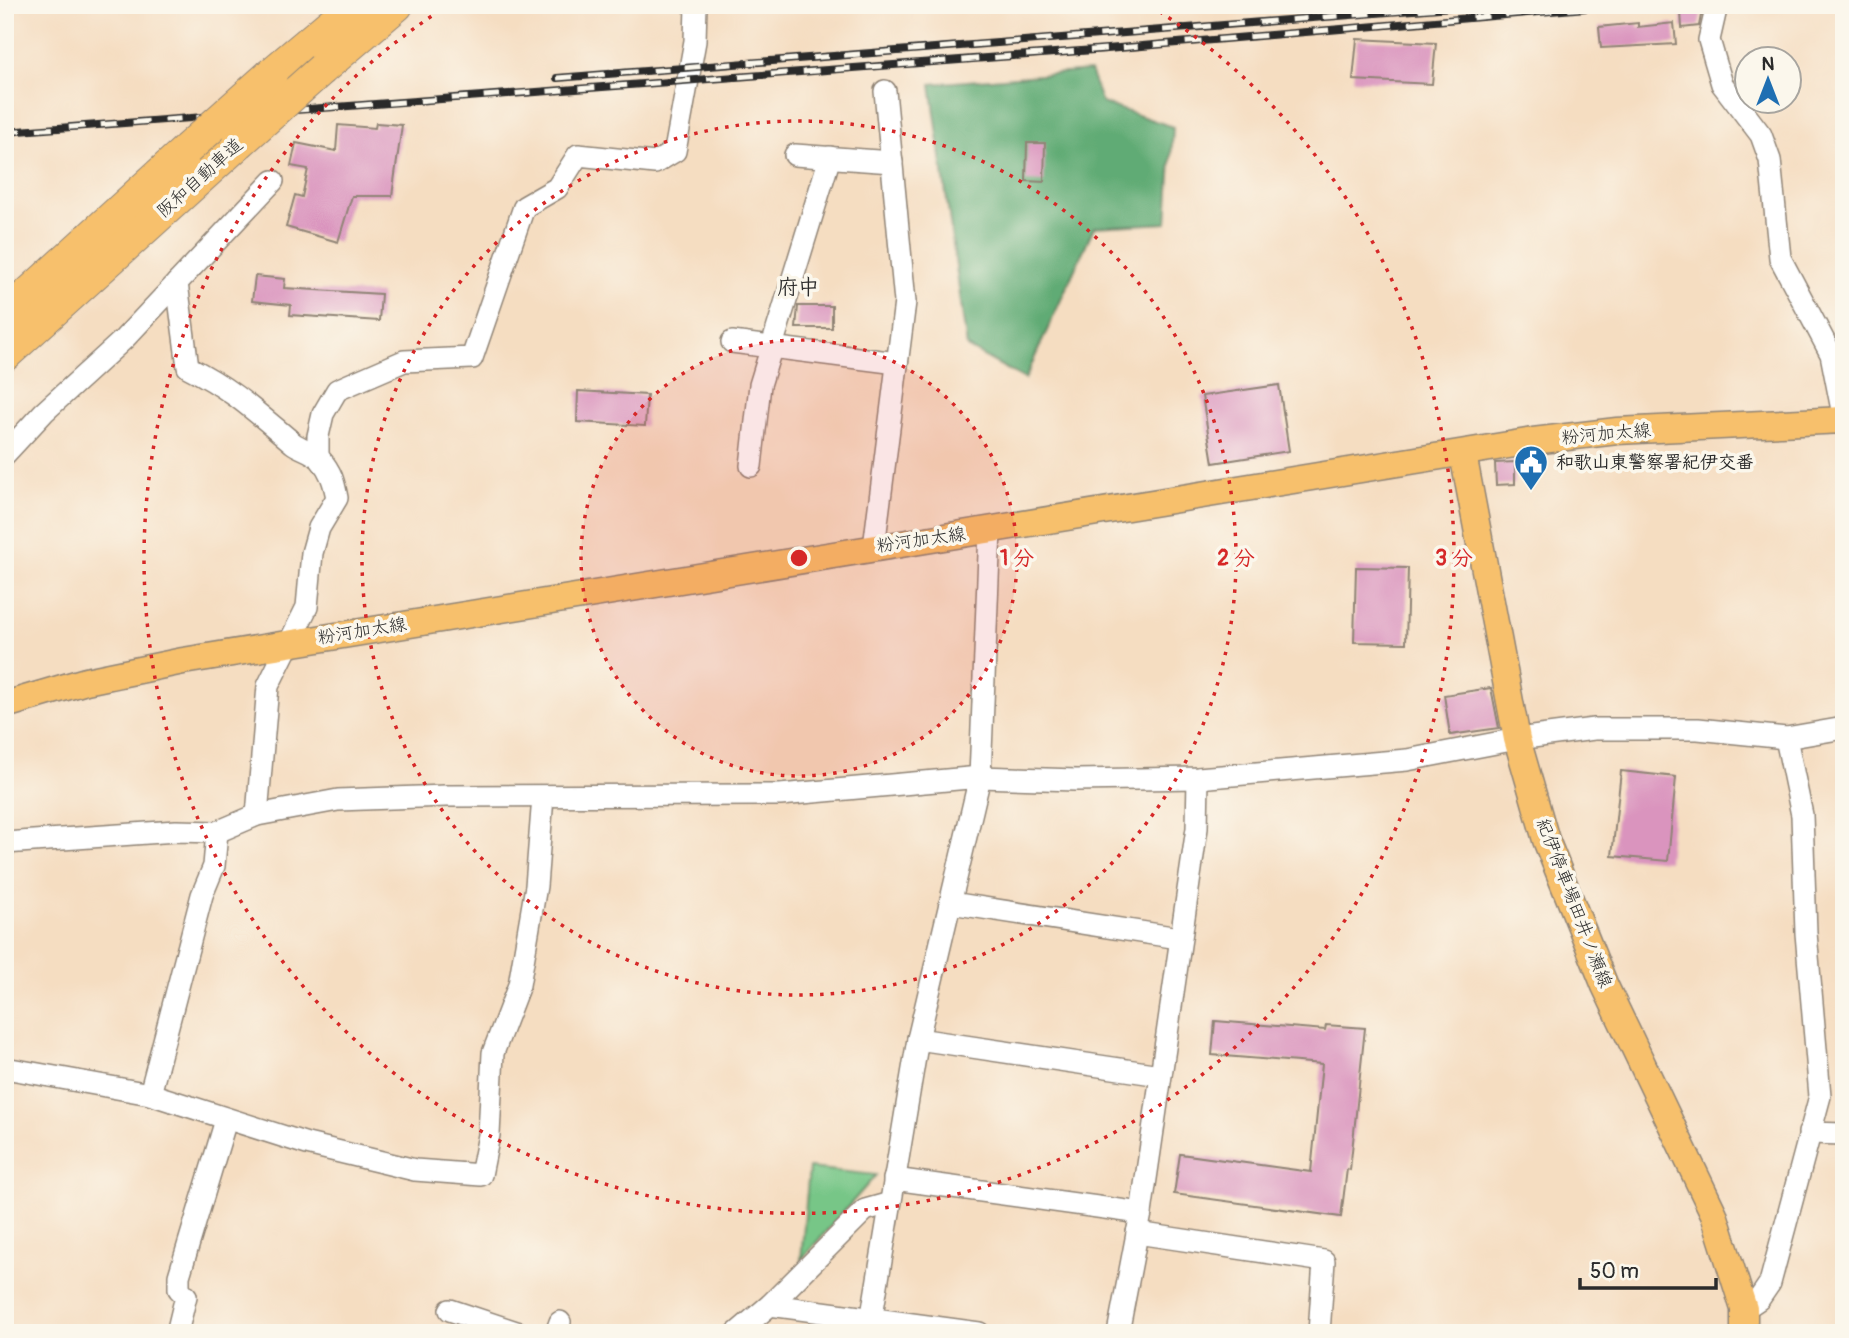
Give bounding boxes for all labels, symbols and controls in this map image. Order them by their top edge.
north arrow [1734,46,1804,116]
text: N [1762,52,1775,76]
street label: 阪和自動車道 [152,133,248,223]
district label: 府中 [777,274,819,301]
street label: 粉河加太線 [1560,419,1652,449]
public building icon: 和歌山東警察署紀伊交番 [1512,443,1550,492]
place label: 和歌山東警察署紀伊交番 [1556,451,1754,474]
street label: 粉河加太線 [875,522,967,558]
text: 1 分 [1000,545,1034,572]
text: 2 分 [1217,545,1255,572]
text: 3 分 [1435,545,1473,572]
centre of rings [787,546,811,570]
street label: 粉河加太線 [316,613,408,649]
street label: 紀伊停車場田井ノ瀬線 [1531,815,1617,991]
scale bar [1580,1247,1716,1291]
text: 50 m [1590,1258,1639,1285]

